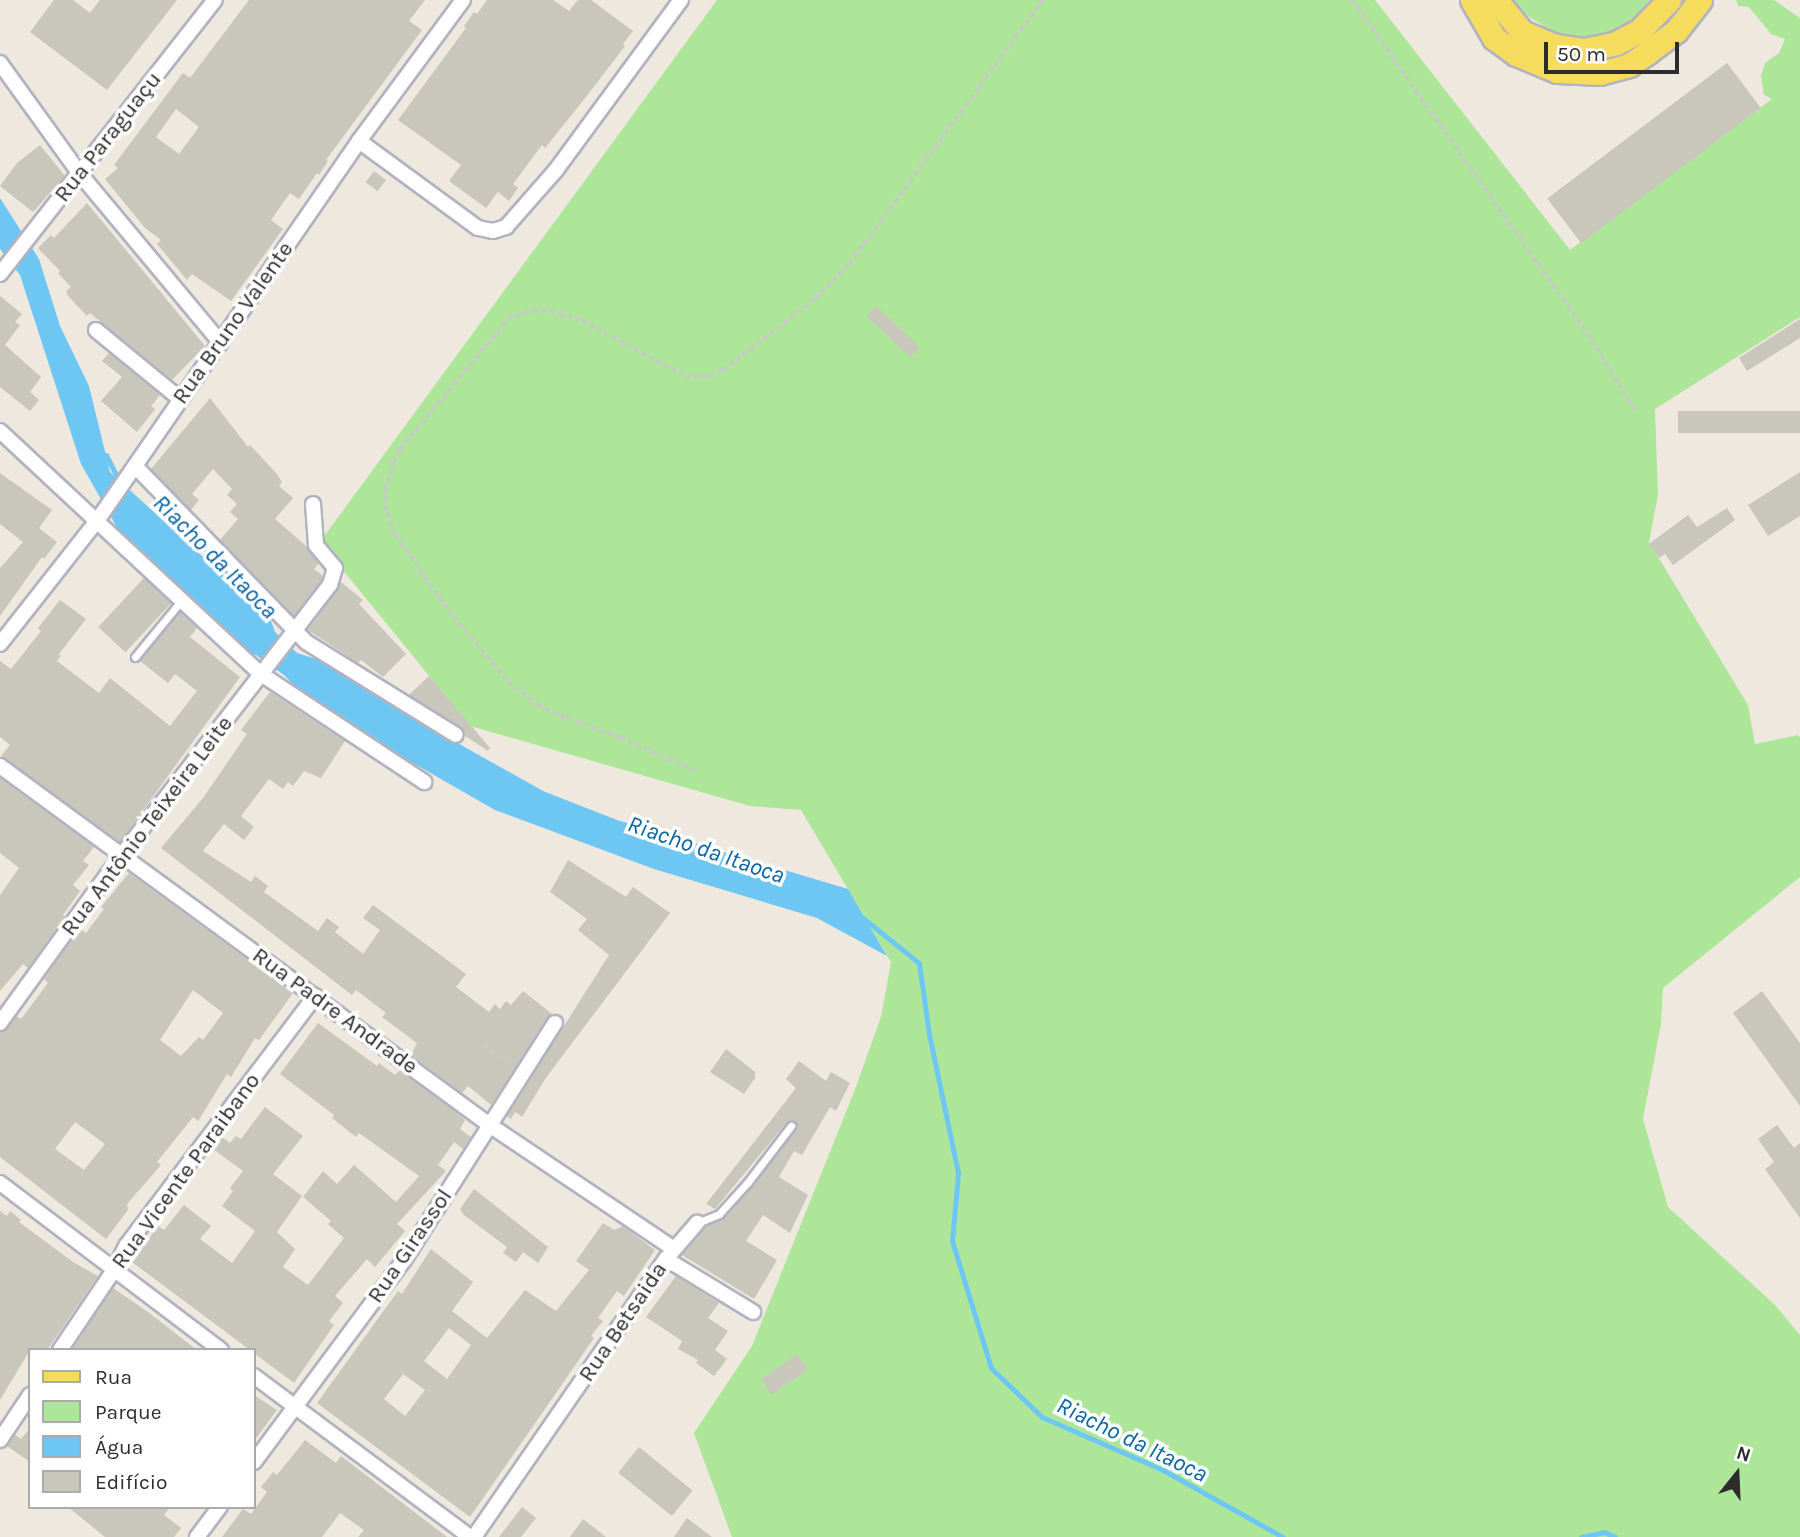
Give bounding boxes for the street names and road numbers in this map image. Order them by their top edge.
street label: Rua Paraguaçu [49,66,167,208]
street label: Rua Bruno Valente [167,236,299,410]
street label: Rua Antônio Teixeira Leite [55,711,239,941]
street label: Rua Padre Andrade [247,942,423,1080]
street label: Rua Vicente Paraibano [106,1068,266,1274]
street label: Rua Girassol [362,1184,458,1308]
street label: Rua Betsaida [573,1257,673,1387]

